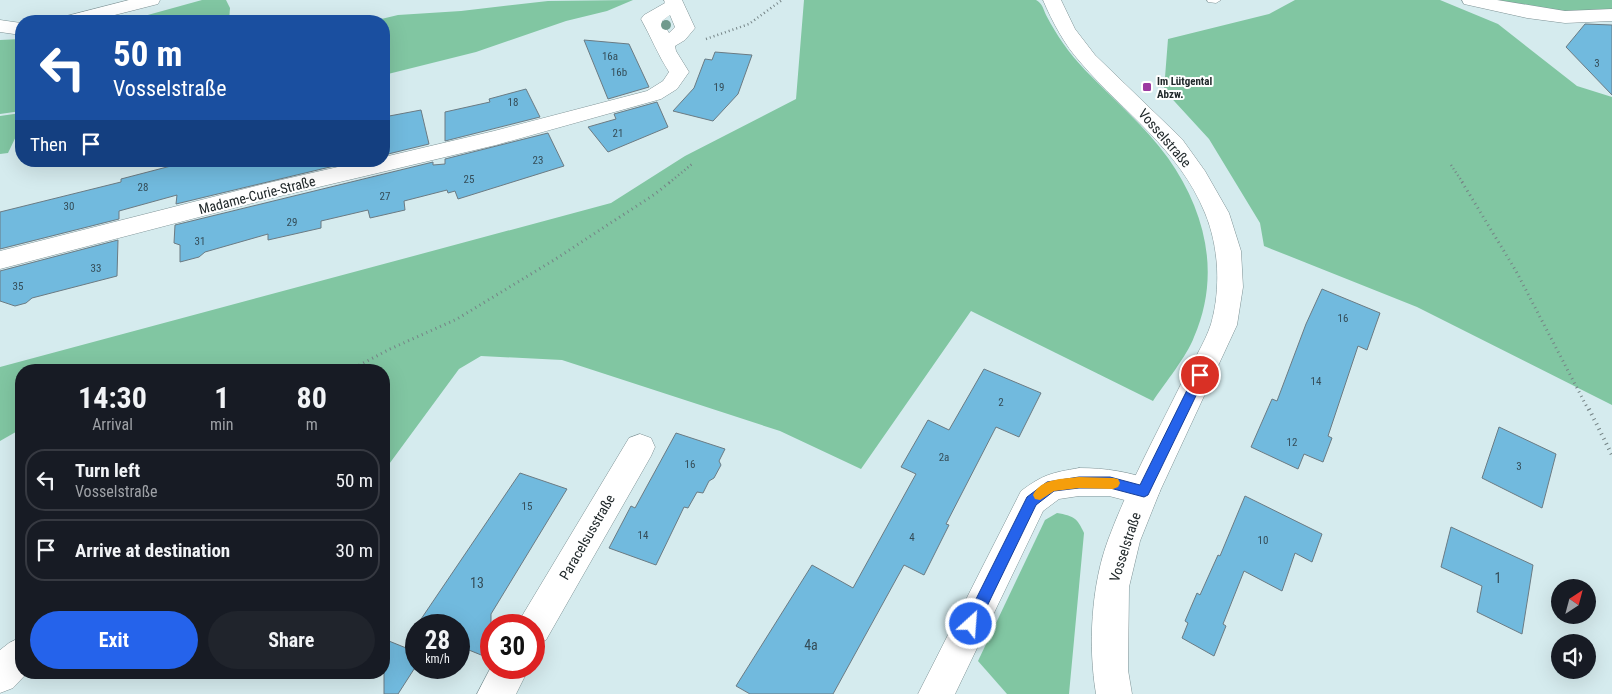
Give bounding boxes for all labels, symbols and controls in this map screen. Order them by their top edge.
text: 50 m [113,34,182,75]
icon: left [30,35,95,100]
house number: 16a [602,50,618,63]
house number: 3 [1594,57,1600,70]
house number: 16b [611,66,627,79]
place label: Im Lütgental Abzw. [1157,75,1212,101]
text: Vosselstraße [113,76,226,101]
house number: 19 [714,81,724,94]
marker: Im Lütgental Abzw. [1141,81,1153,93]
house number: 18 [508,96,518,109]
street label: Vosselstraße [1135,106,1195,171]
house number: 21 [613,127,623,140]
icon: arrive [77,130,105,158]
text: Then [30,133,67,156]
house number: 23 [533,154,543,167]
street label: Madame-Curie-Straße [197,173,317,217]
house number: 25 [464,173,474,186]
house number: 28 [138,181,148,194]
house number: 27 [380,190,390,203]
house number: 30 [64,200,74,213]
house number: 29 [287,216,297,229]
house number: 31 [195,235,205,248]
house number: 33 [91,262,101,275]
house number: 35 [13,280,23,293]
house number: 16 [1338,312,1348,325]
pin [1179,354,1221,396]
icon: arrive [1186,361,1214,389]
house number: 14 [1311,375,1322,388]
text: 14:30 [78,380,147,415]
text: 1 [214,380,229,415]
text: 80 [297,380,327,415]
house number: 2 [998,396,1004,409]
text: Arrival [92,415,133,434]
text: min [210,415,233,434]
text: m [306,415,318,434]
house number: 12 [1287,436,1297,449]
house number: 2a [939,451,949,464]
house number: 16 [685,458,695,471]
text: Turn left [75,459,140,482]
house number: 3 [1516,460,1522,473]
icon: left [32,466,60,494]
text: 50 m [336,469,373,492]
text: Vosselstraße [75,482,158,501]
street label: Paracelsusstraße [556,491,618,583]
house number: 15 [522,500,532,513]
street label: Vosselstraße [1106,510,1144,584]
house number: 14 [638,529,649,542]
house number: 4 [909,531,915,544]
house number: 10 [1258,534,1268,547]
icon: arrive [32,536,60,564]
text: Arrive at destination [75,539,230,562]
text: 30 m [336,539,373,562]
house number: 1 [1495,570,1501,586]
house number: 13 [470,575,484,591]
north arrow [1551,579,1596,624]
map controls [1551,579,1596,679]
position arrow [944,597,996,649]
button: Exit [30,611,198,669]
button: Share [208,611,375,669]
speed limit sign: 30 [480,614,545,679]
text: 28 [425,626,450,655]
button: sound [1551,634,1596,679]
house number: 4a [804,637,818,653]
text: km/h [425,652,450,666]

